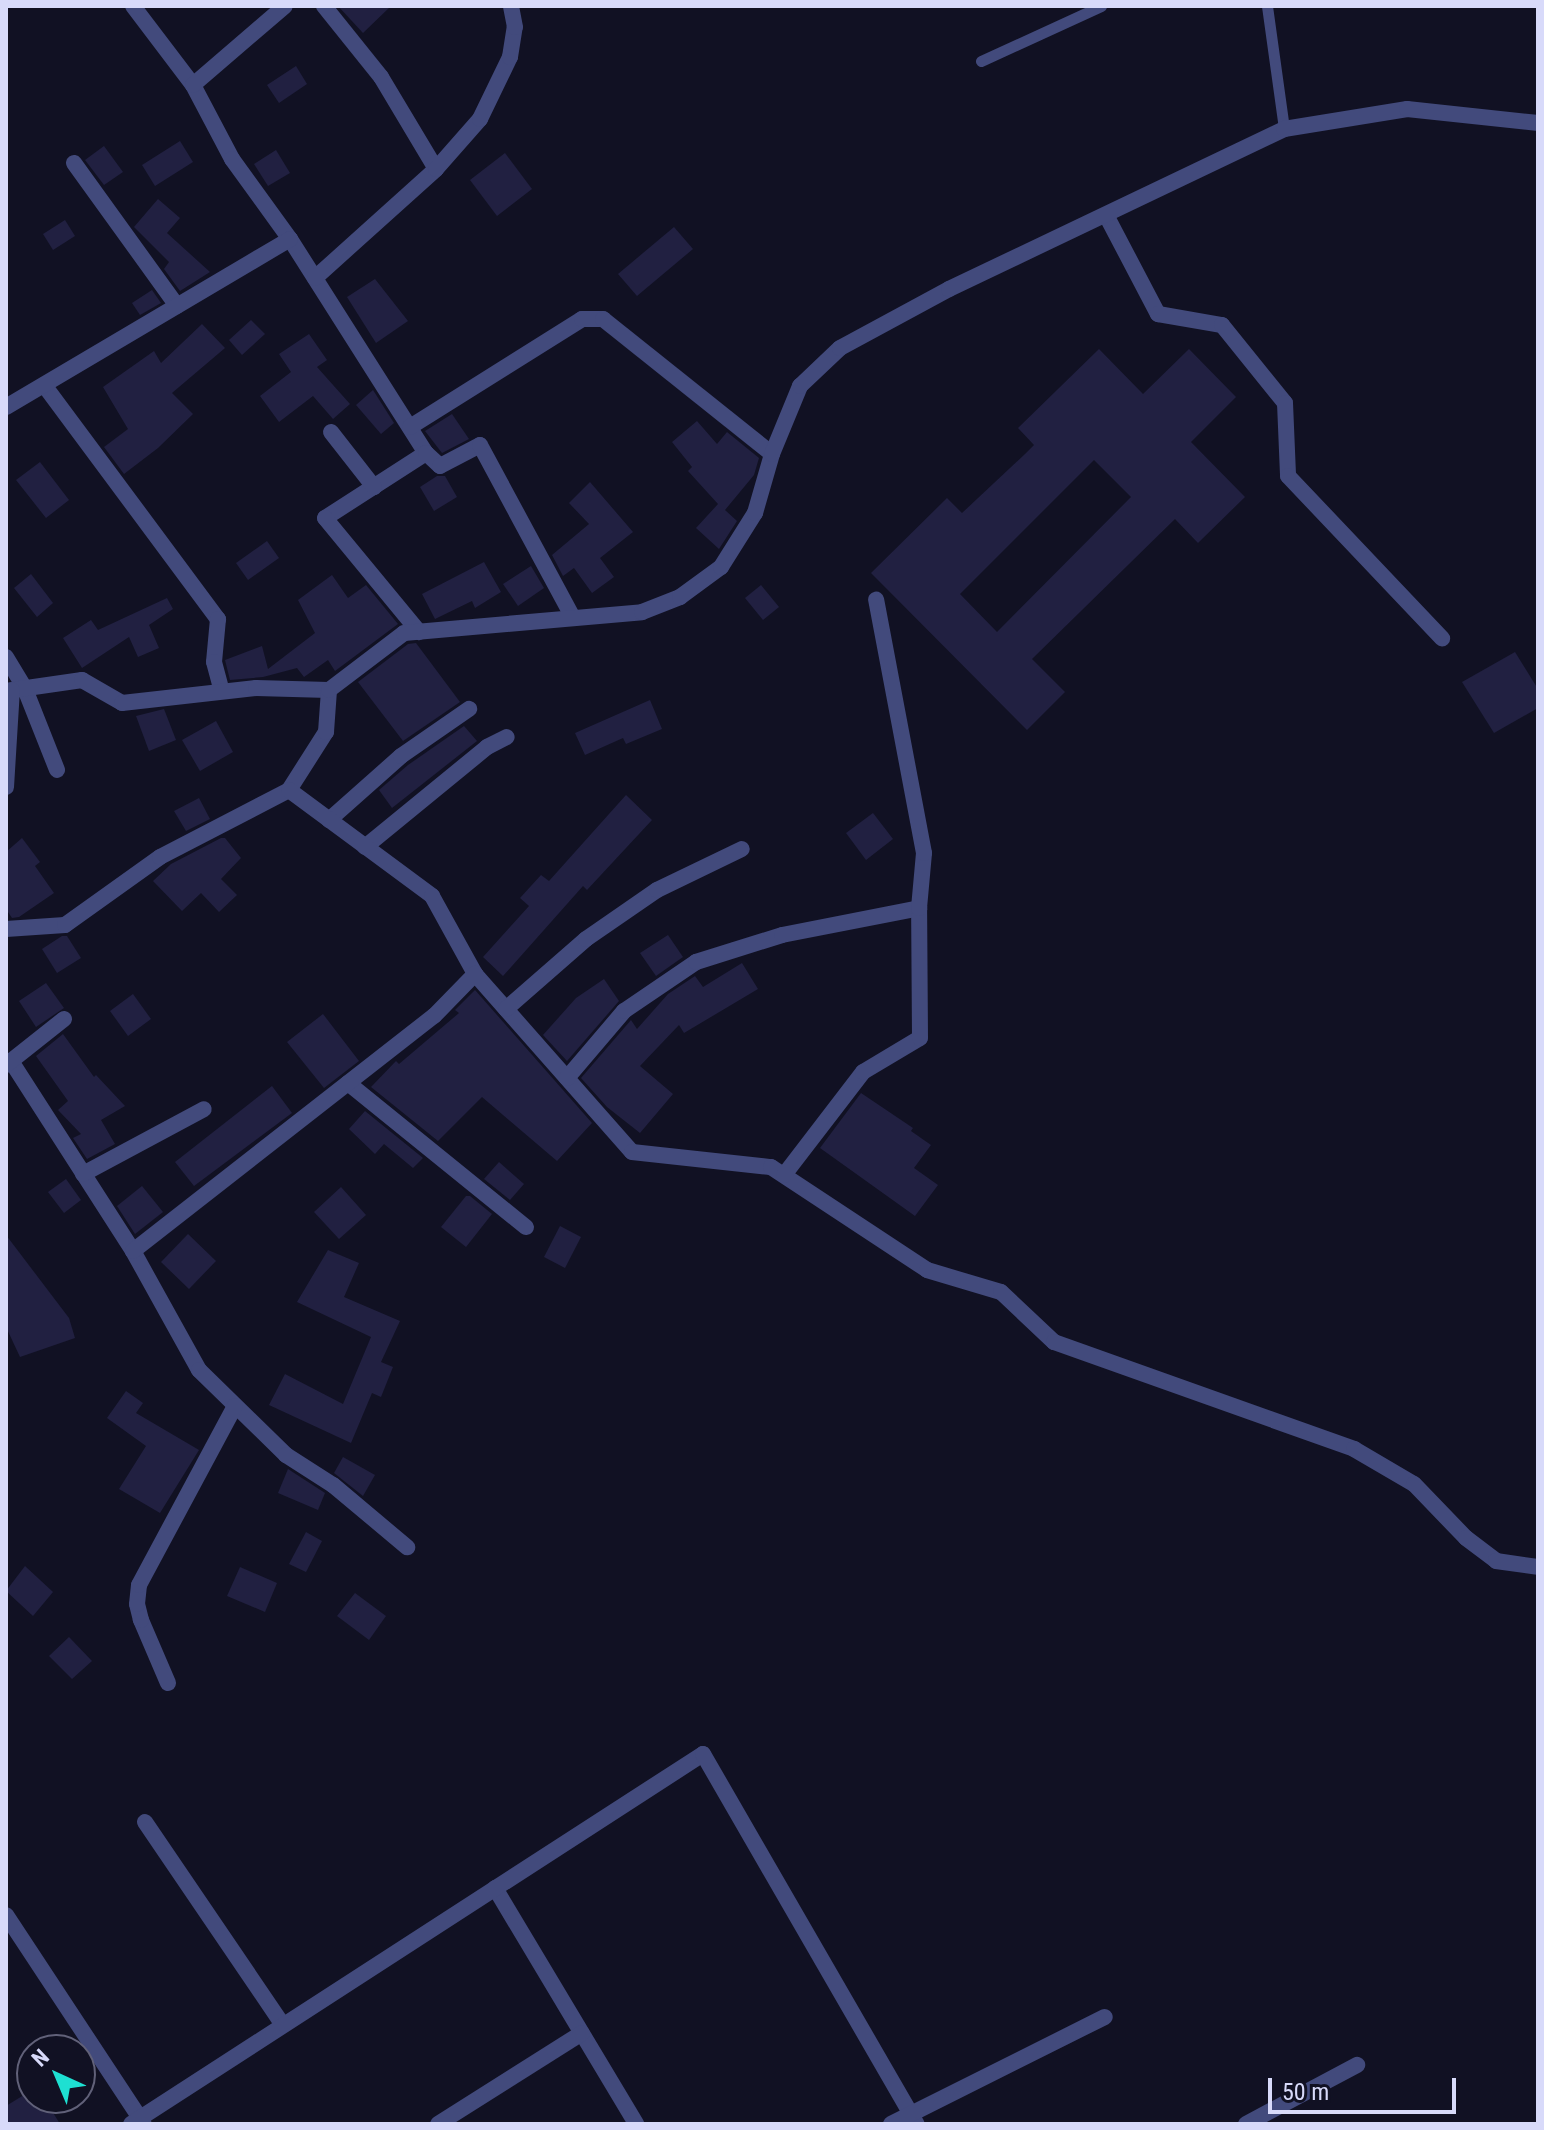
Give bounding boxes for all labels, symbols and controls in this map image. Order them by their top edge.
north arrow [16,2034,96,2114]
text: N [27,2044,54,2071]
scale bar [1272,2062,1460,2112]
text: 50 m [1282,2078,1329,2106]

